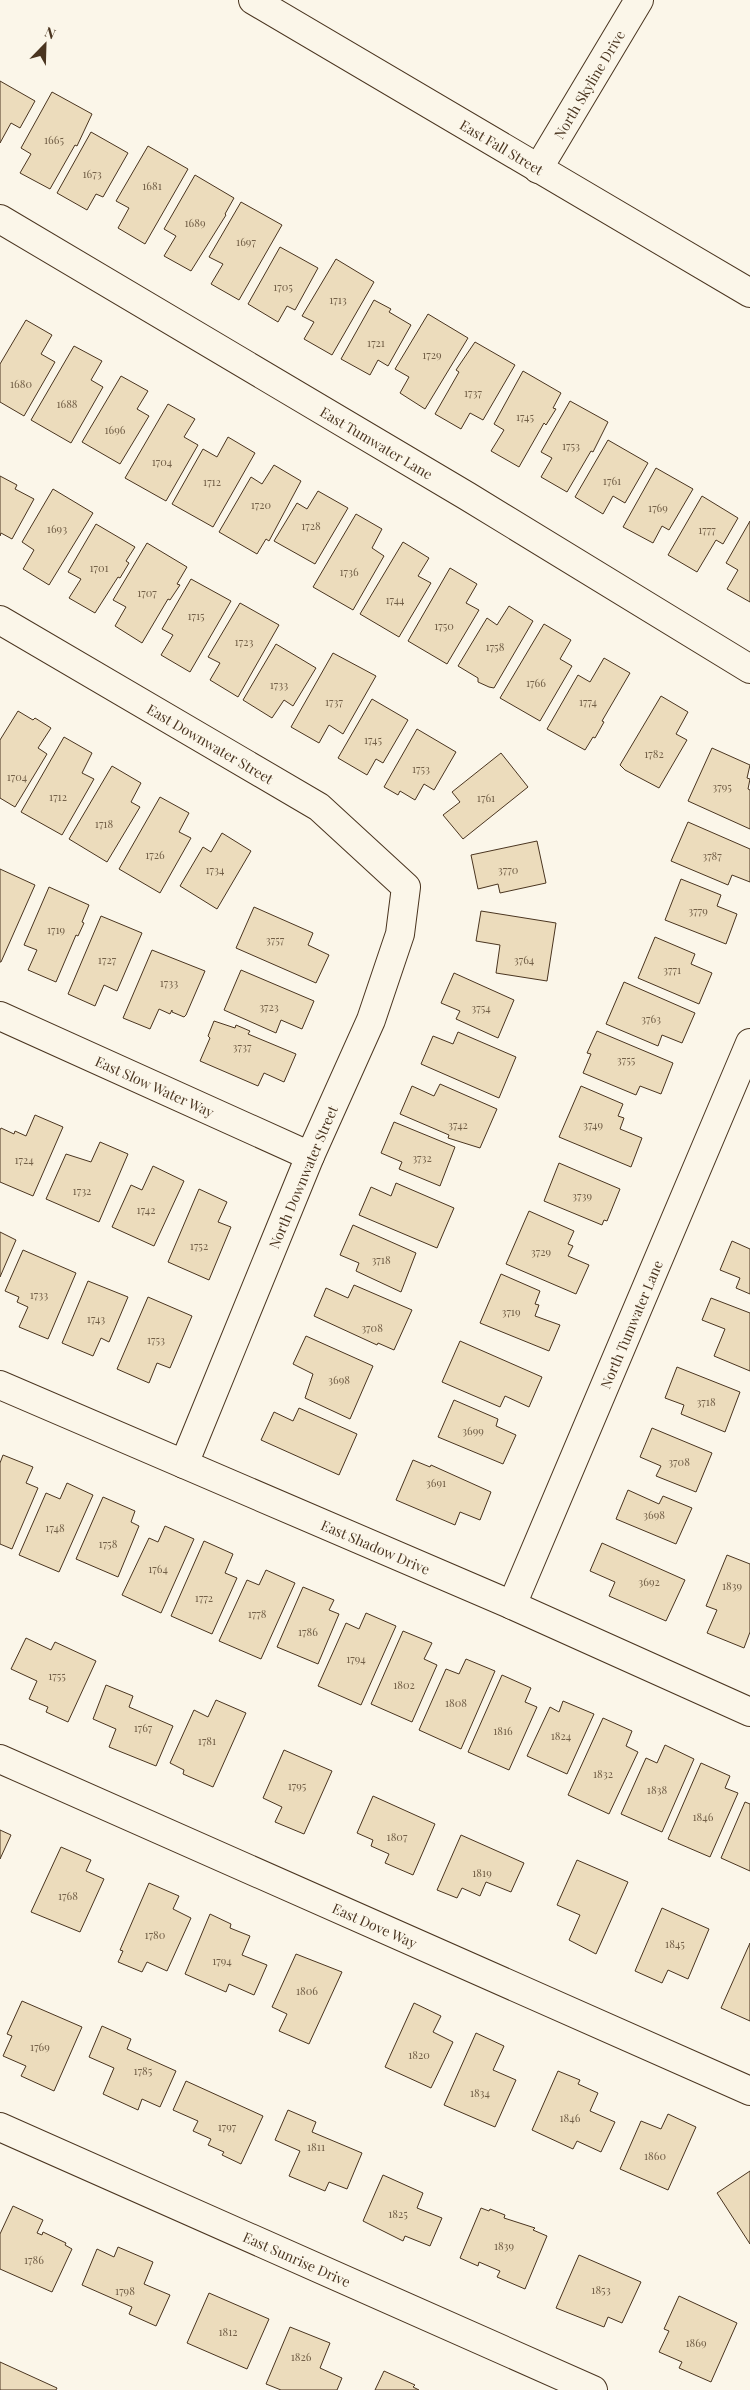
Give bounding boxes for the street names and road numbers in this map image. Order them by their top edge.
street label: North Skyline Drive [549,26,629,142]
street label: East Fall Street [457,115,548,179]
street label: East Tumwater Lane [317,402,436,483]
street label: East Downwater Street [144,699,278,788]
street label: East Slow Water Way [93,1051,217,1121]
street label: North Downwater Street [264,1102,342,1251]
street label: North Tumwater Lane [595,1257,667,1391]
street label: East Shadow Drive [318,1515,433,1578]
street label: East Dove Way [330,1898,420,1952]
street label: East Sunrise Drive [240,2227,354,2291]

